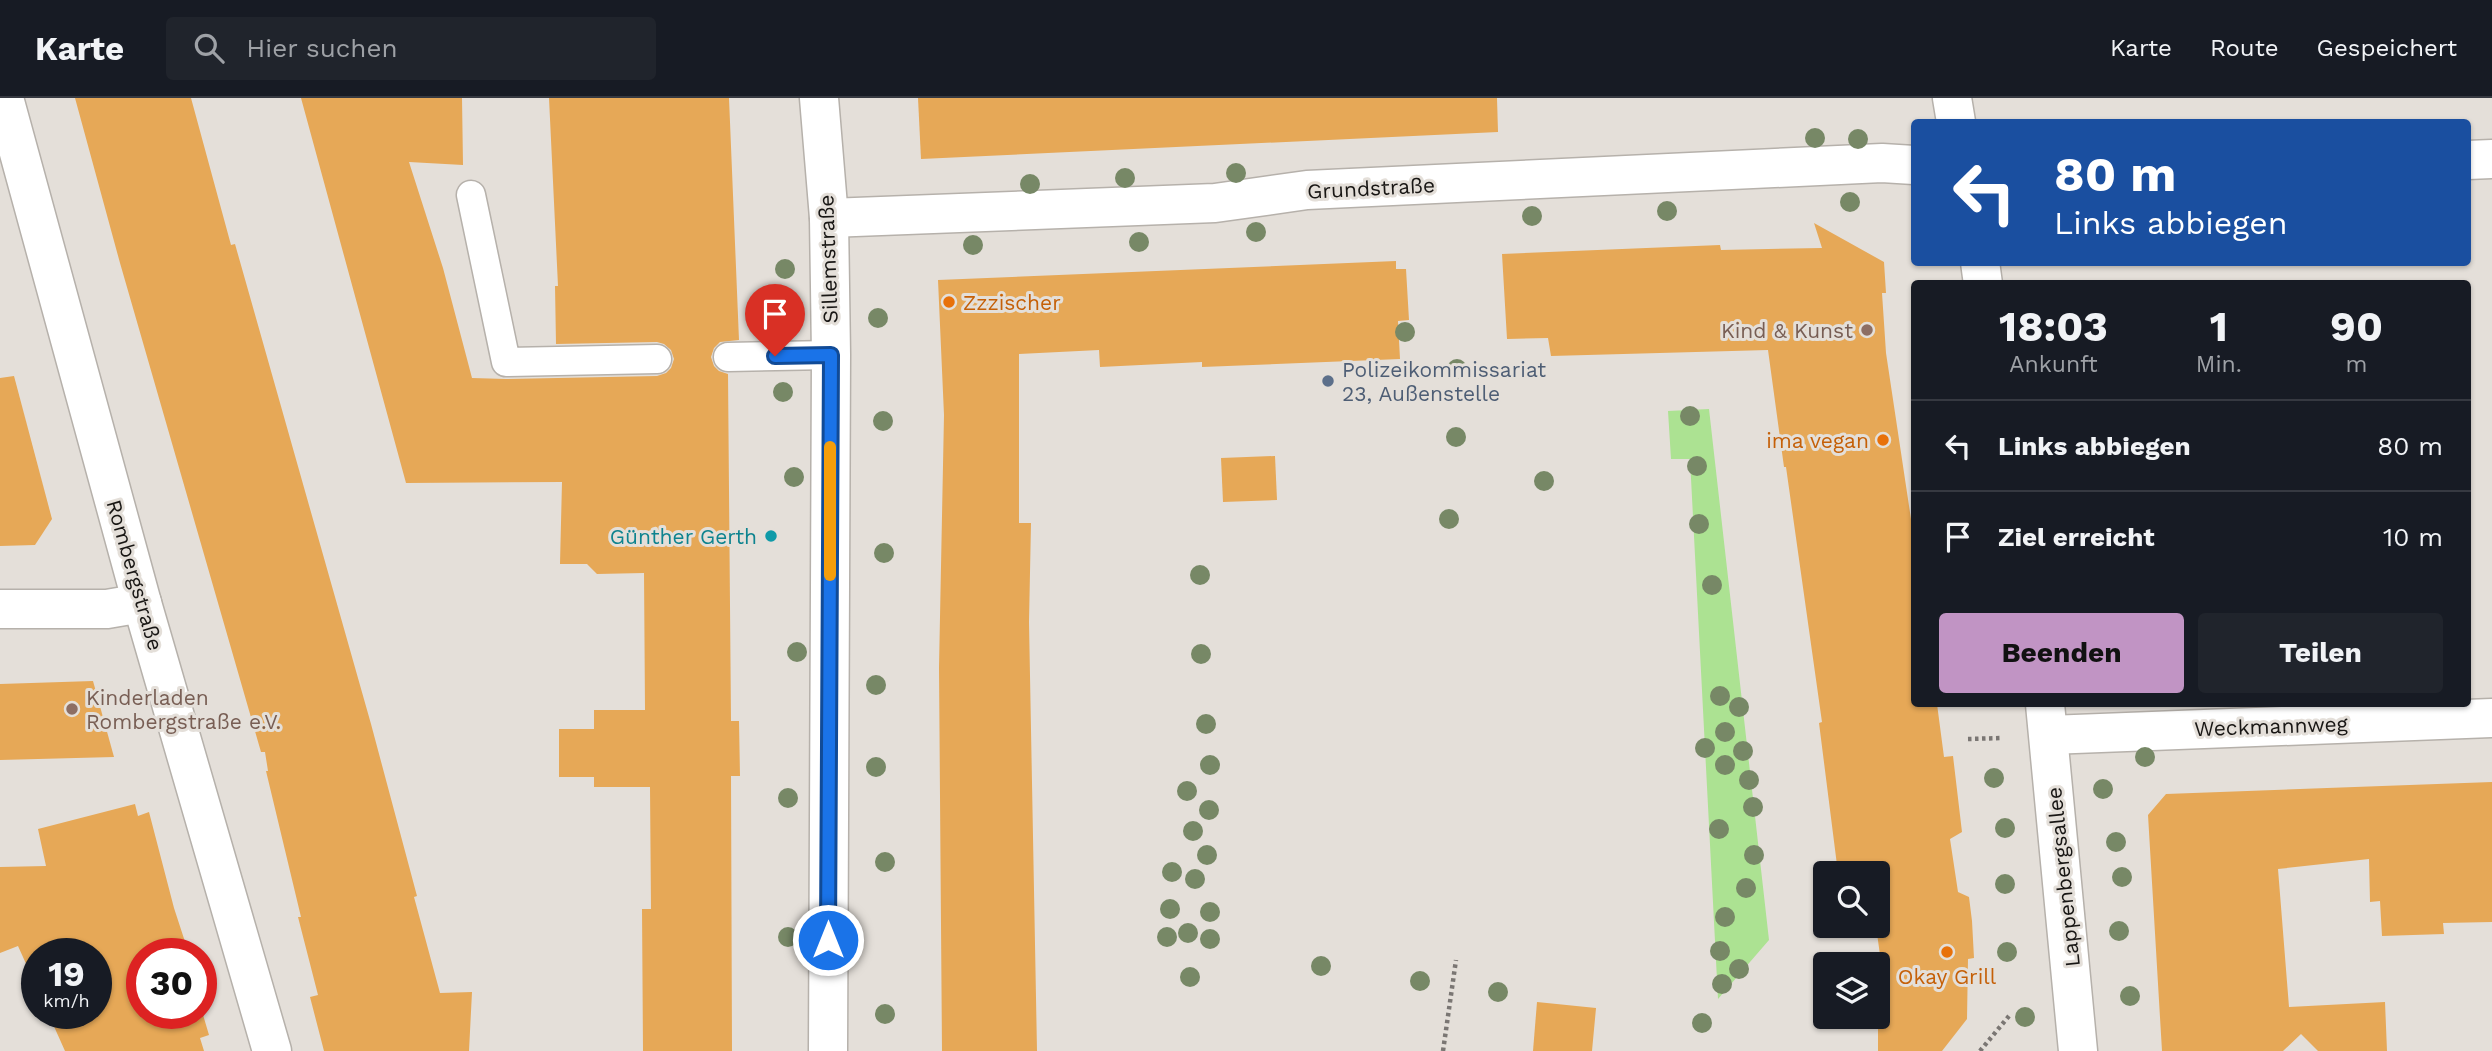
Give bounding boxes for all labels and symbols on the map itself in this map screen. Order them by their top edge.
street label: Grundstraße [1306,172,1436,204]
street label: Sillemstraße [813,194,843,324]
pin [745,284,805,356]
place label: Zzzischer [963,290,1061,315]
marker: Zzzischer [941,294,957,310]
place label: Kind & Kunst [1721,318,1853,343]
marker: Kind & Kunst [1859,322,1875,338]
place label: Polizeikommissariat 23, Außenstelle [1342,357,1546,406]
marker: Polizeikommissariat 23, Außenstelle [1320,373,1336,389]
place label: ima vegan [1766,428,1869,453]
marker: ima vegan [1875,432,1891,448]
street label: Rombergstraße [102,497,168,653]
place label: Günther Gerth [610,524,757,549]
marker: Günther Gerth [763,528,779,544]
place label: Kinderladen Rombergstraße e.V. [86,685,281,734]
marker: Kinderladen Rombergstraße e.V. [64,701,80,717]
street label: Weckmannweg [2194,711,2349,741]
street label: Lappenbergsallee [2041,786,2085,968]
position arrow [791,903,865,977]
speed limit sign: 30 [126,938,217,1029]
marker: Okay Grill [1939,944,1955,960]
place label: Okay Grill [1898,964,1997,989]

